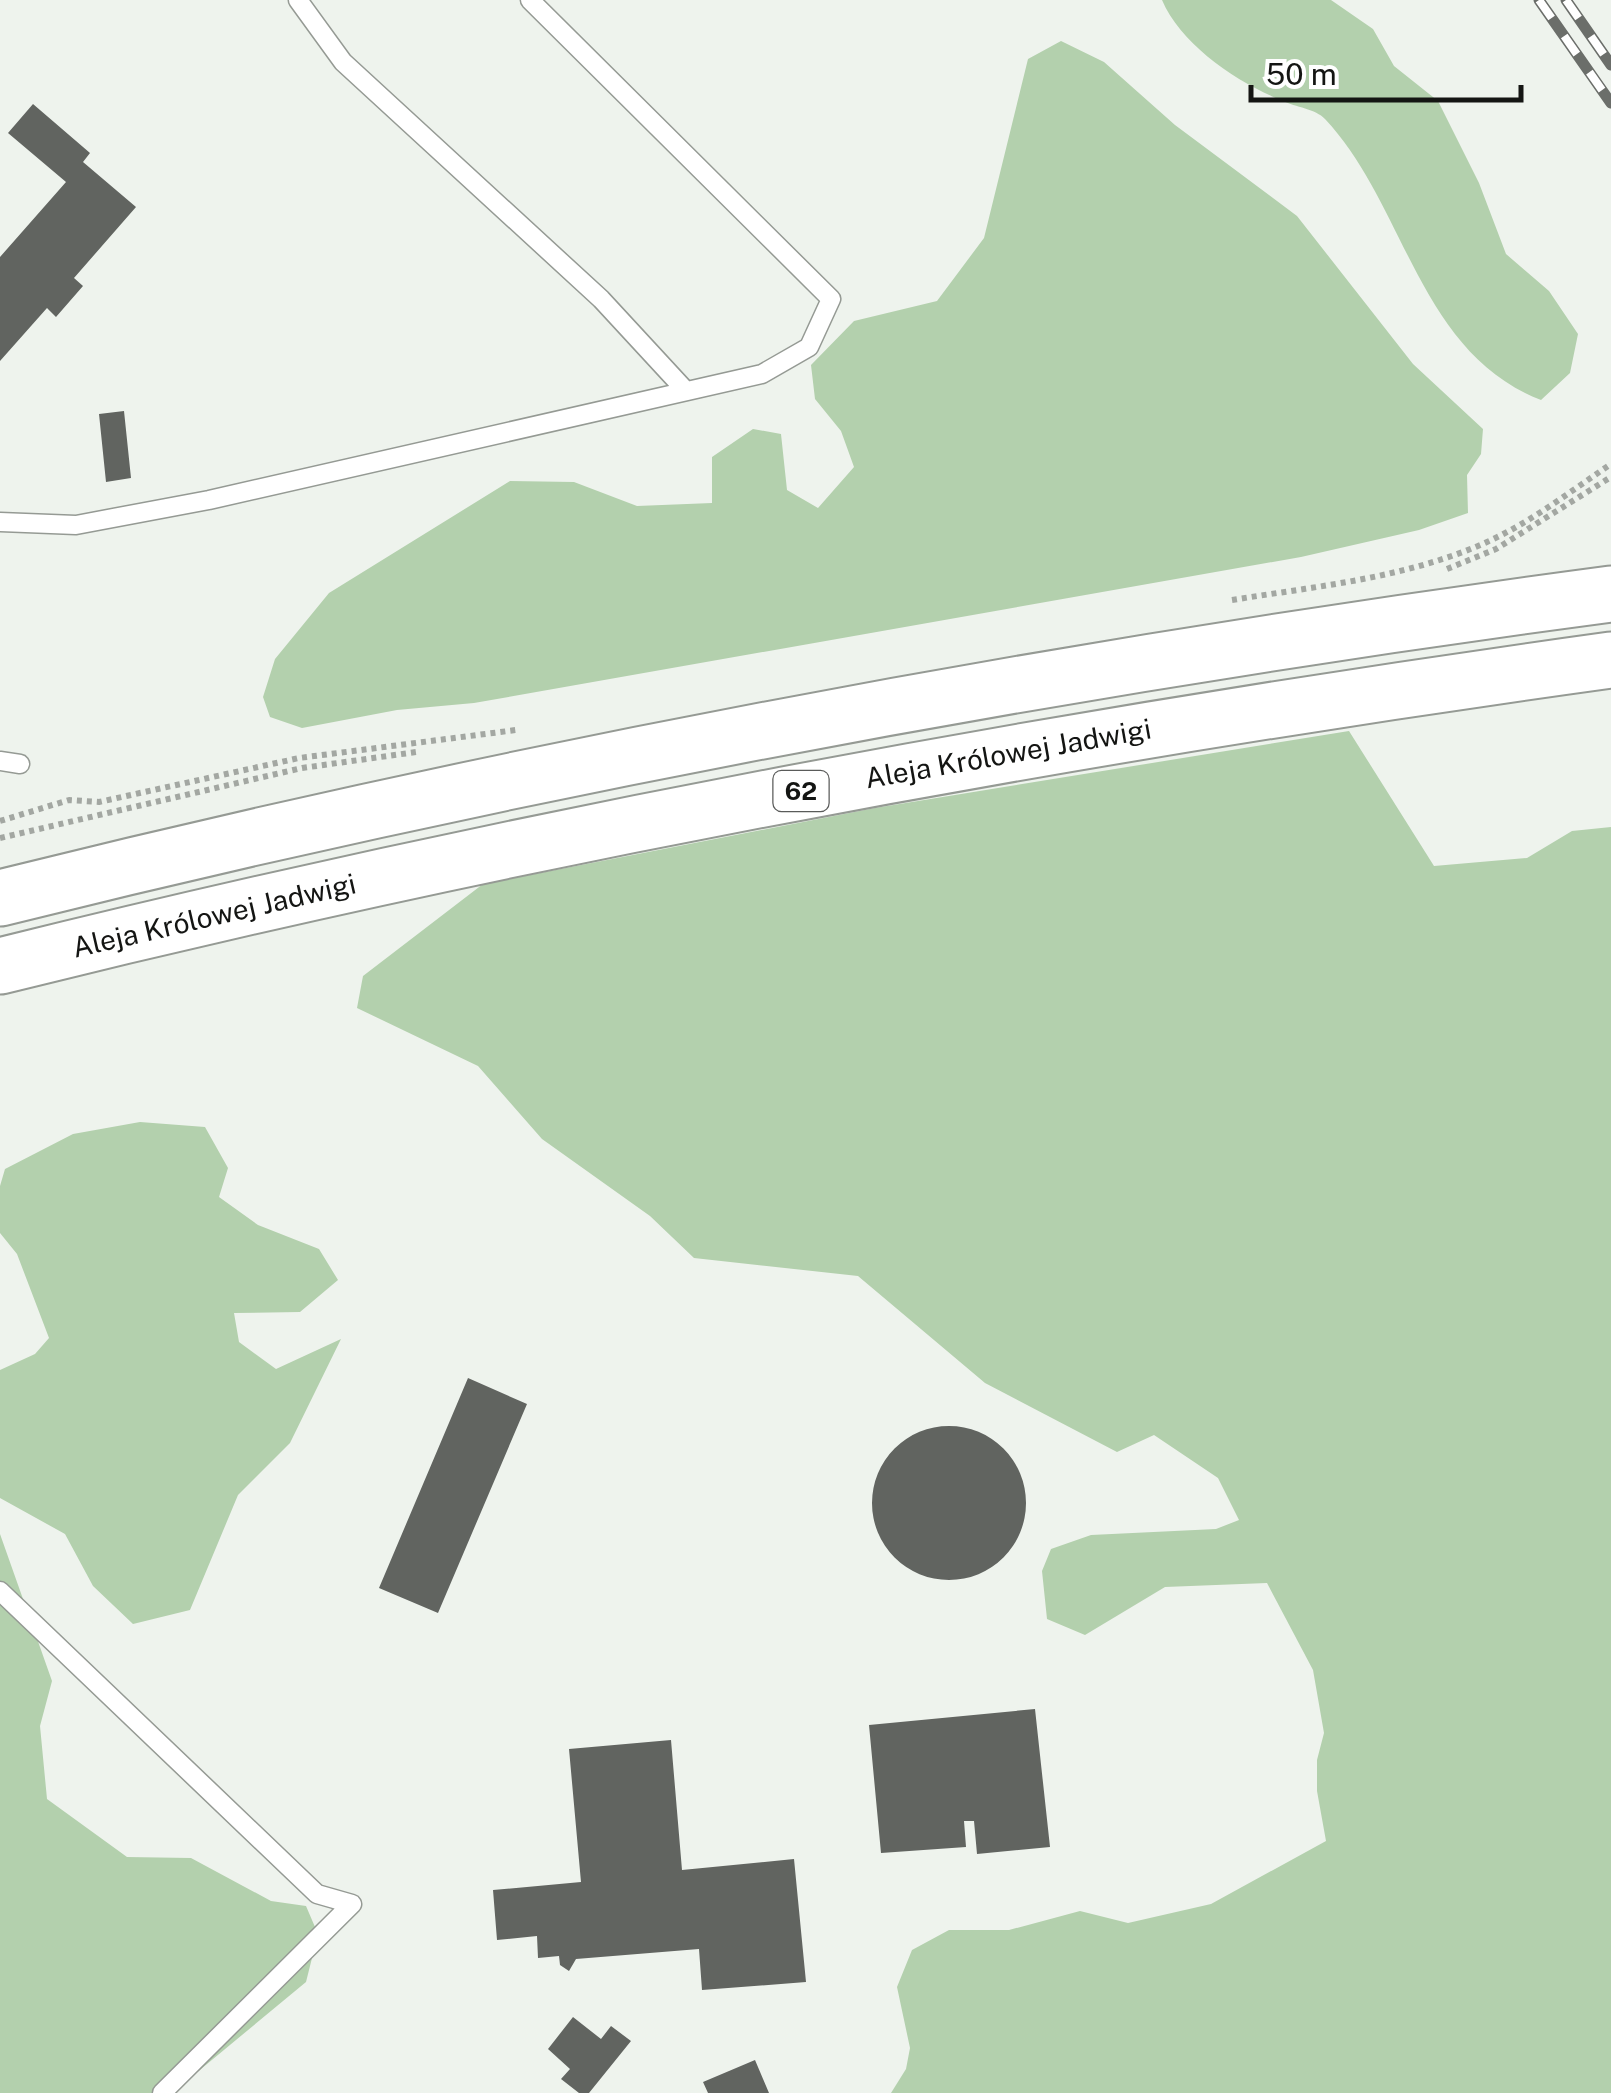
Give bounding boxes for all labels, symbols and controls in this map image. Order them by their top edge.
scale bar [1251,40,1521,102]
text: 50 m [1266,56,1337,92]
street label: Aleja Królowej Jadwigi [862,712,1154,794]
road number: 62 [774,771,828,811]
street label: Aleja Królowej Jadwigi [69,866,359,964]

